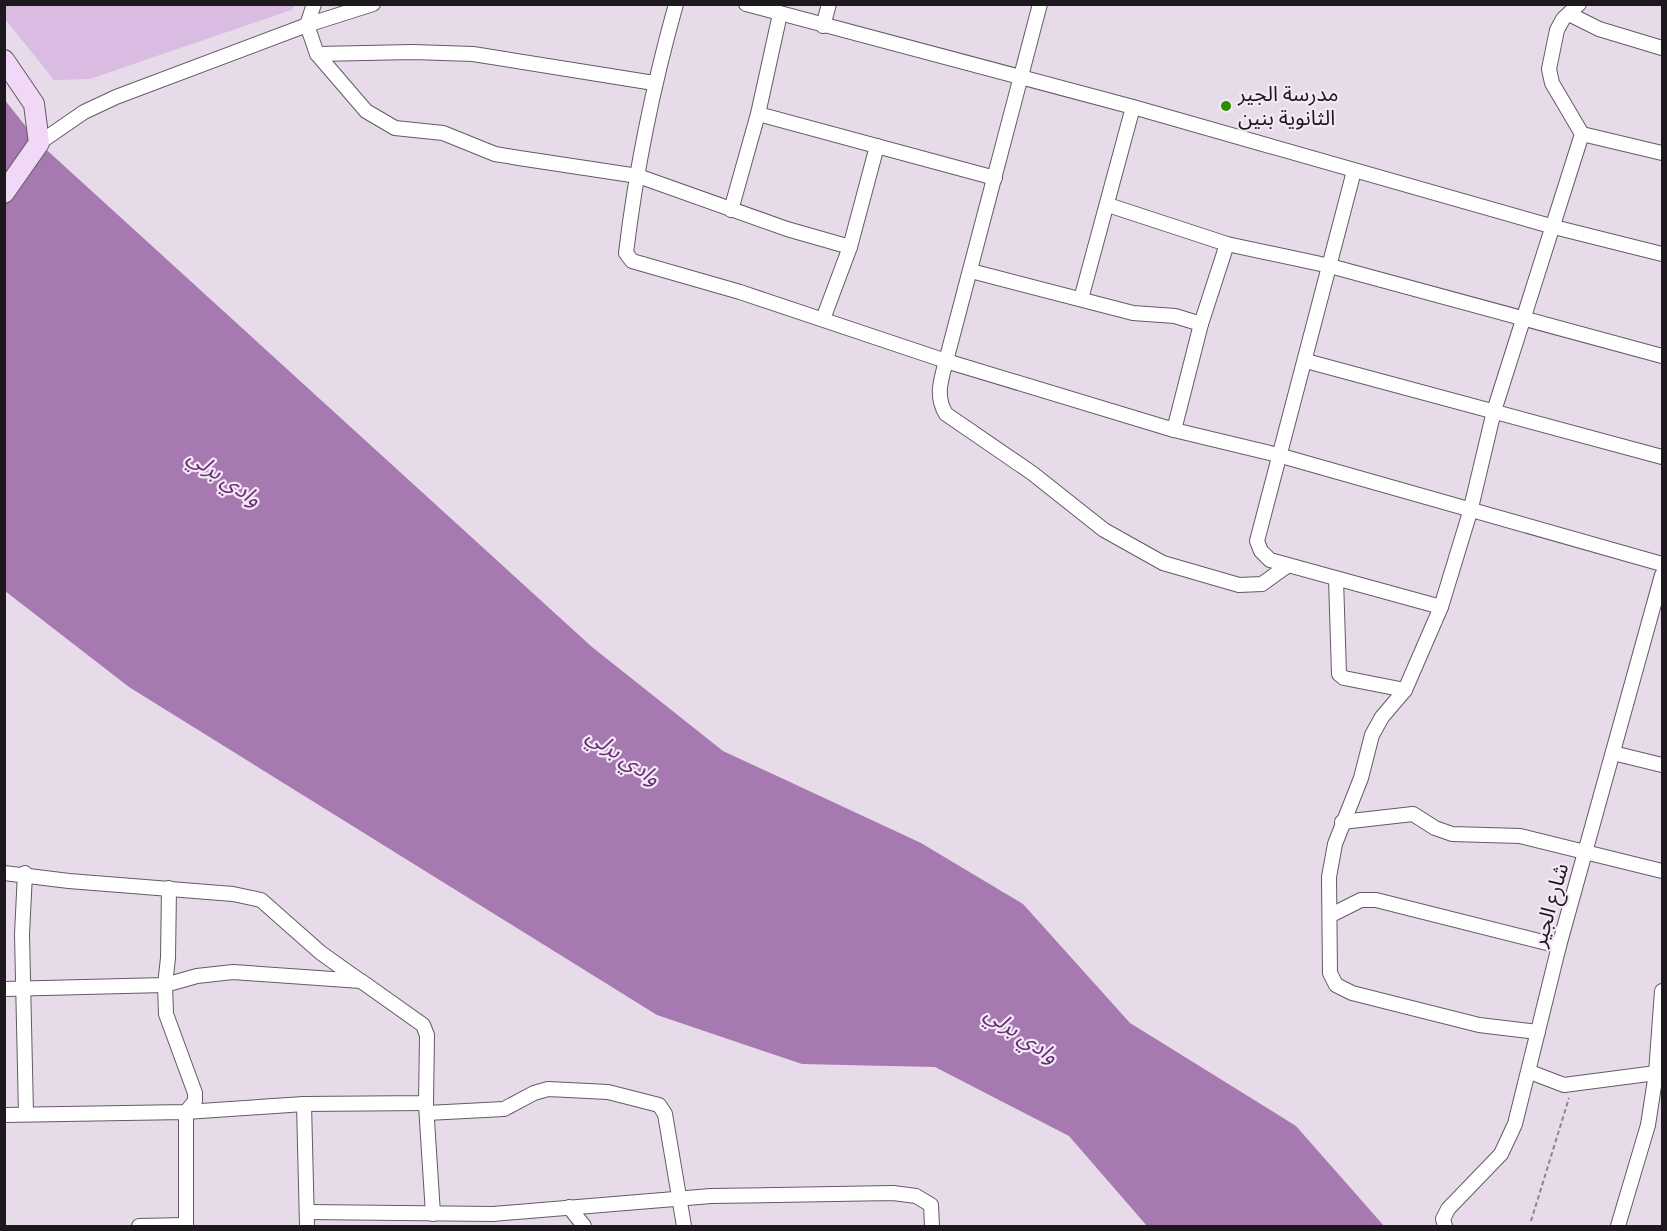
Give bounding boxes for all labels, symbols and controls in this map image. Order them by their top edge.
place label: مدرسة الجير الثانوية بنين [1237,80,1339,130]
marker: مدرسة الجير الثانوية بنين [1219,99,1233,113]
water label: وادي برلي [181,442,267,516]
water label: وادي برلي [580,721,666,795]
street label: شارع الجير [1524,860,1576,951]
water label: وادي برلي [978,999,1064,1073]

